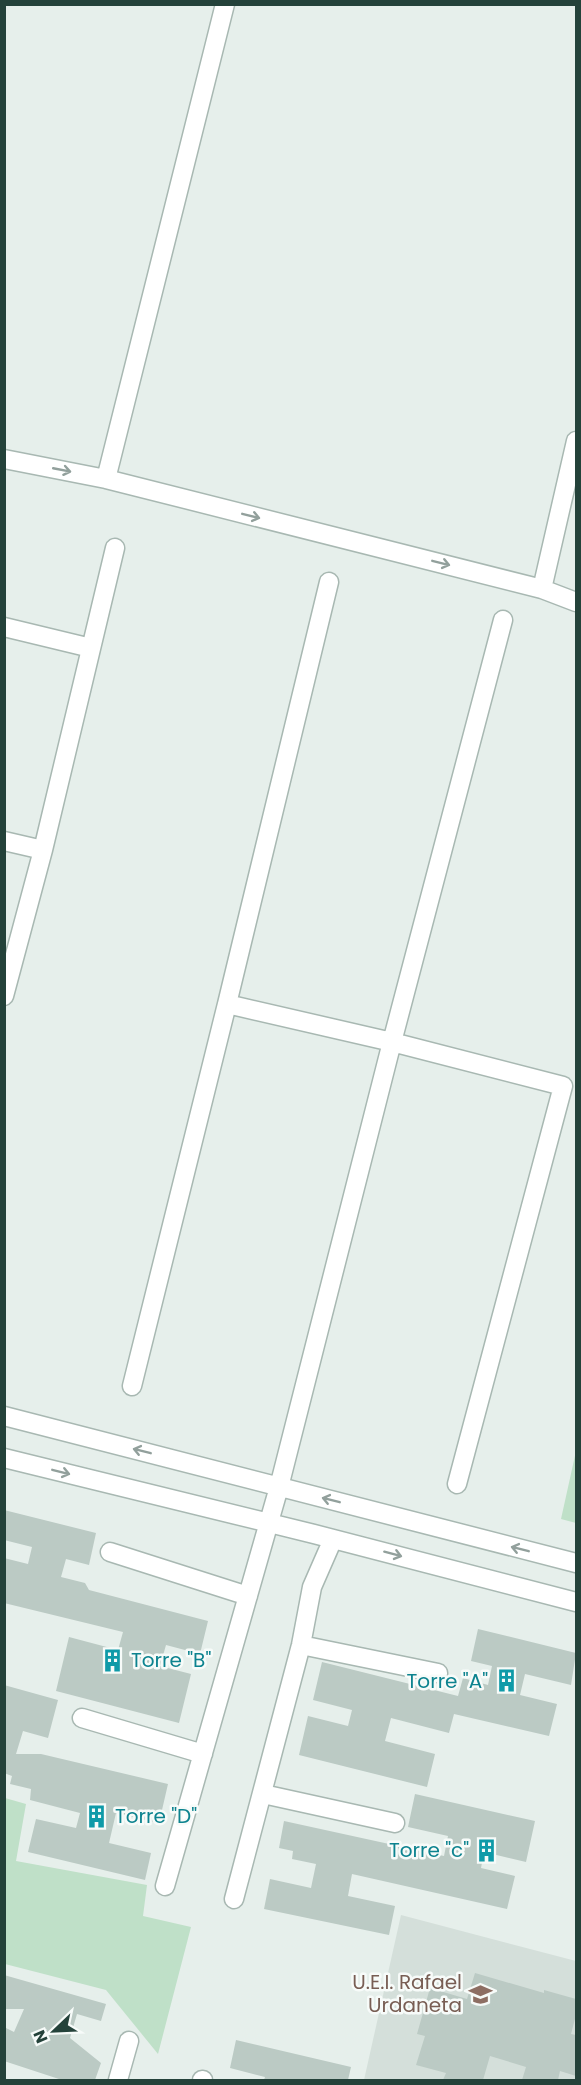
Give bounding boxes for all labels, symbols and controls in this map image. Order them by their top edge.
one-way arrow [52,465,71,476]
one-way arrow [242,510,261,522]
one-way arrow [431,558,450,570]
one-way arrow [133,1445,152,1457]
one-way arrow [51,1466,70,1478]
one-way arrow [322,1494,341,1505]
one-way arrow [511,1542,530,1554]
one-way arrow [383,1549,402,1561]
place label: Torre "B" [131,1646,211,1674]
building icon: Torre "B" [100,1647,126,1673]
place label: Torre "A" [407,1667,488,1695]
building icon: Torre "A" [493,1668,519,1694]
place label: Torre "D" [115,1802,197,1830]
building icon: Torre "D" [84,1803,110,1829]
place label: Torre "c" [389,1836,469,1864]
building icon: Torre "c" [474,1837,500,1863]
place label: U.E.I. Rafael Urdaneta [352,1968,462,2019]
school or university icon: U.E.I. Rafael Urdaneta [467,1981,493,2007]
north arrow [24,2001,84,2061]
text: N [28,2027,54,2047]

